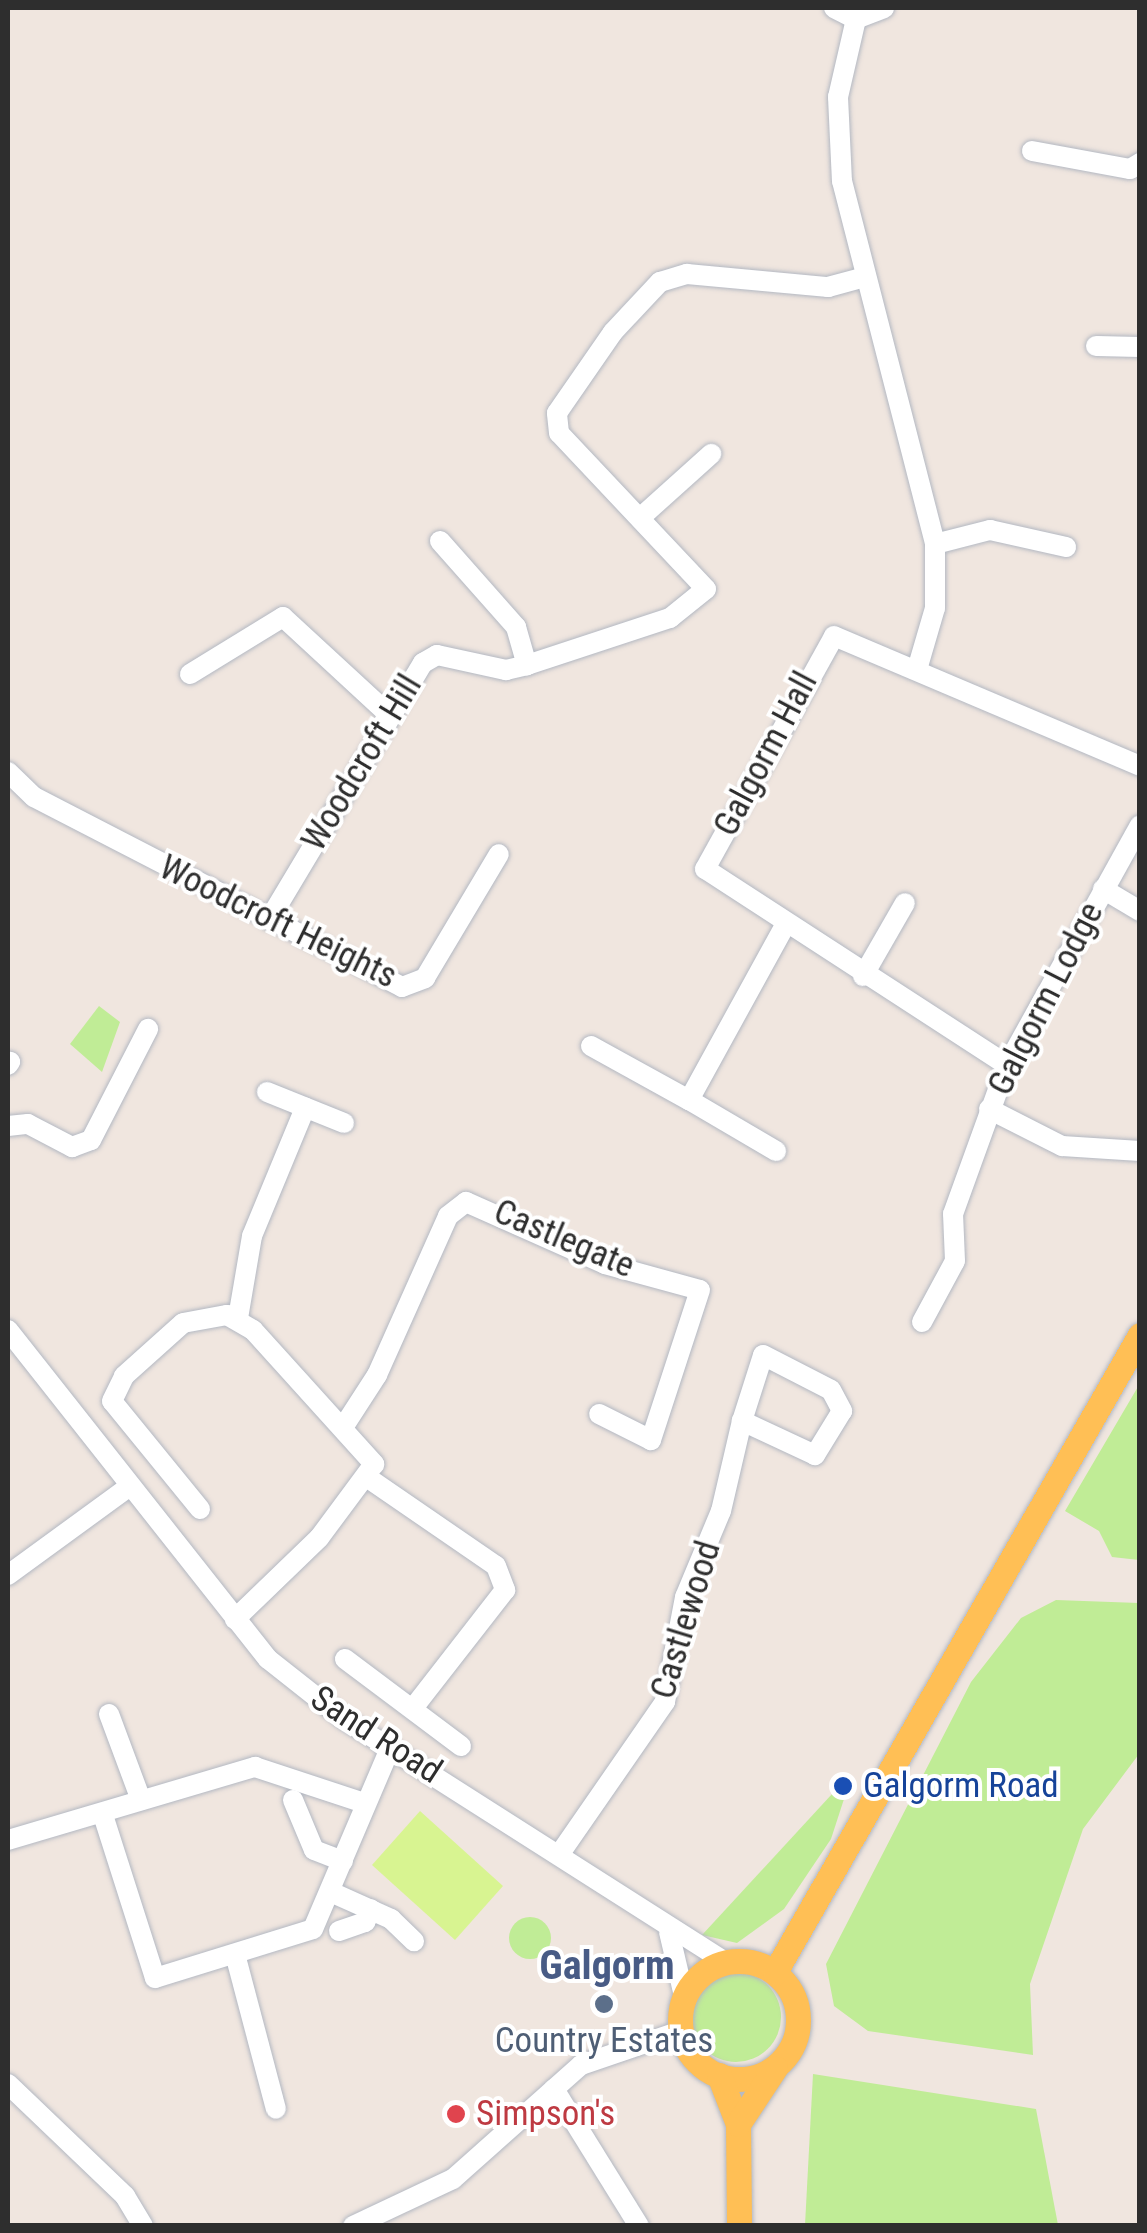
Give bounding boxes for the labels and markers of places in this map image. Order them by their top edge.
place label: Galgorm Road [863,1765,1059,1807]
marker: Galgorm Road [832,1775,854,1797]
marker: Country Estates [593,1993,615,2015]
place label: Country Estates [495,2020,713,2062]
place label: Simpson's [476,2093,615,2135]
marker: Simpson's [445,2103,467,2125]

